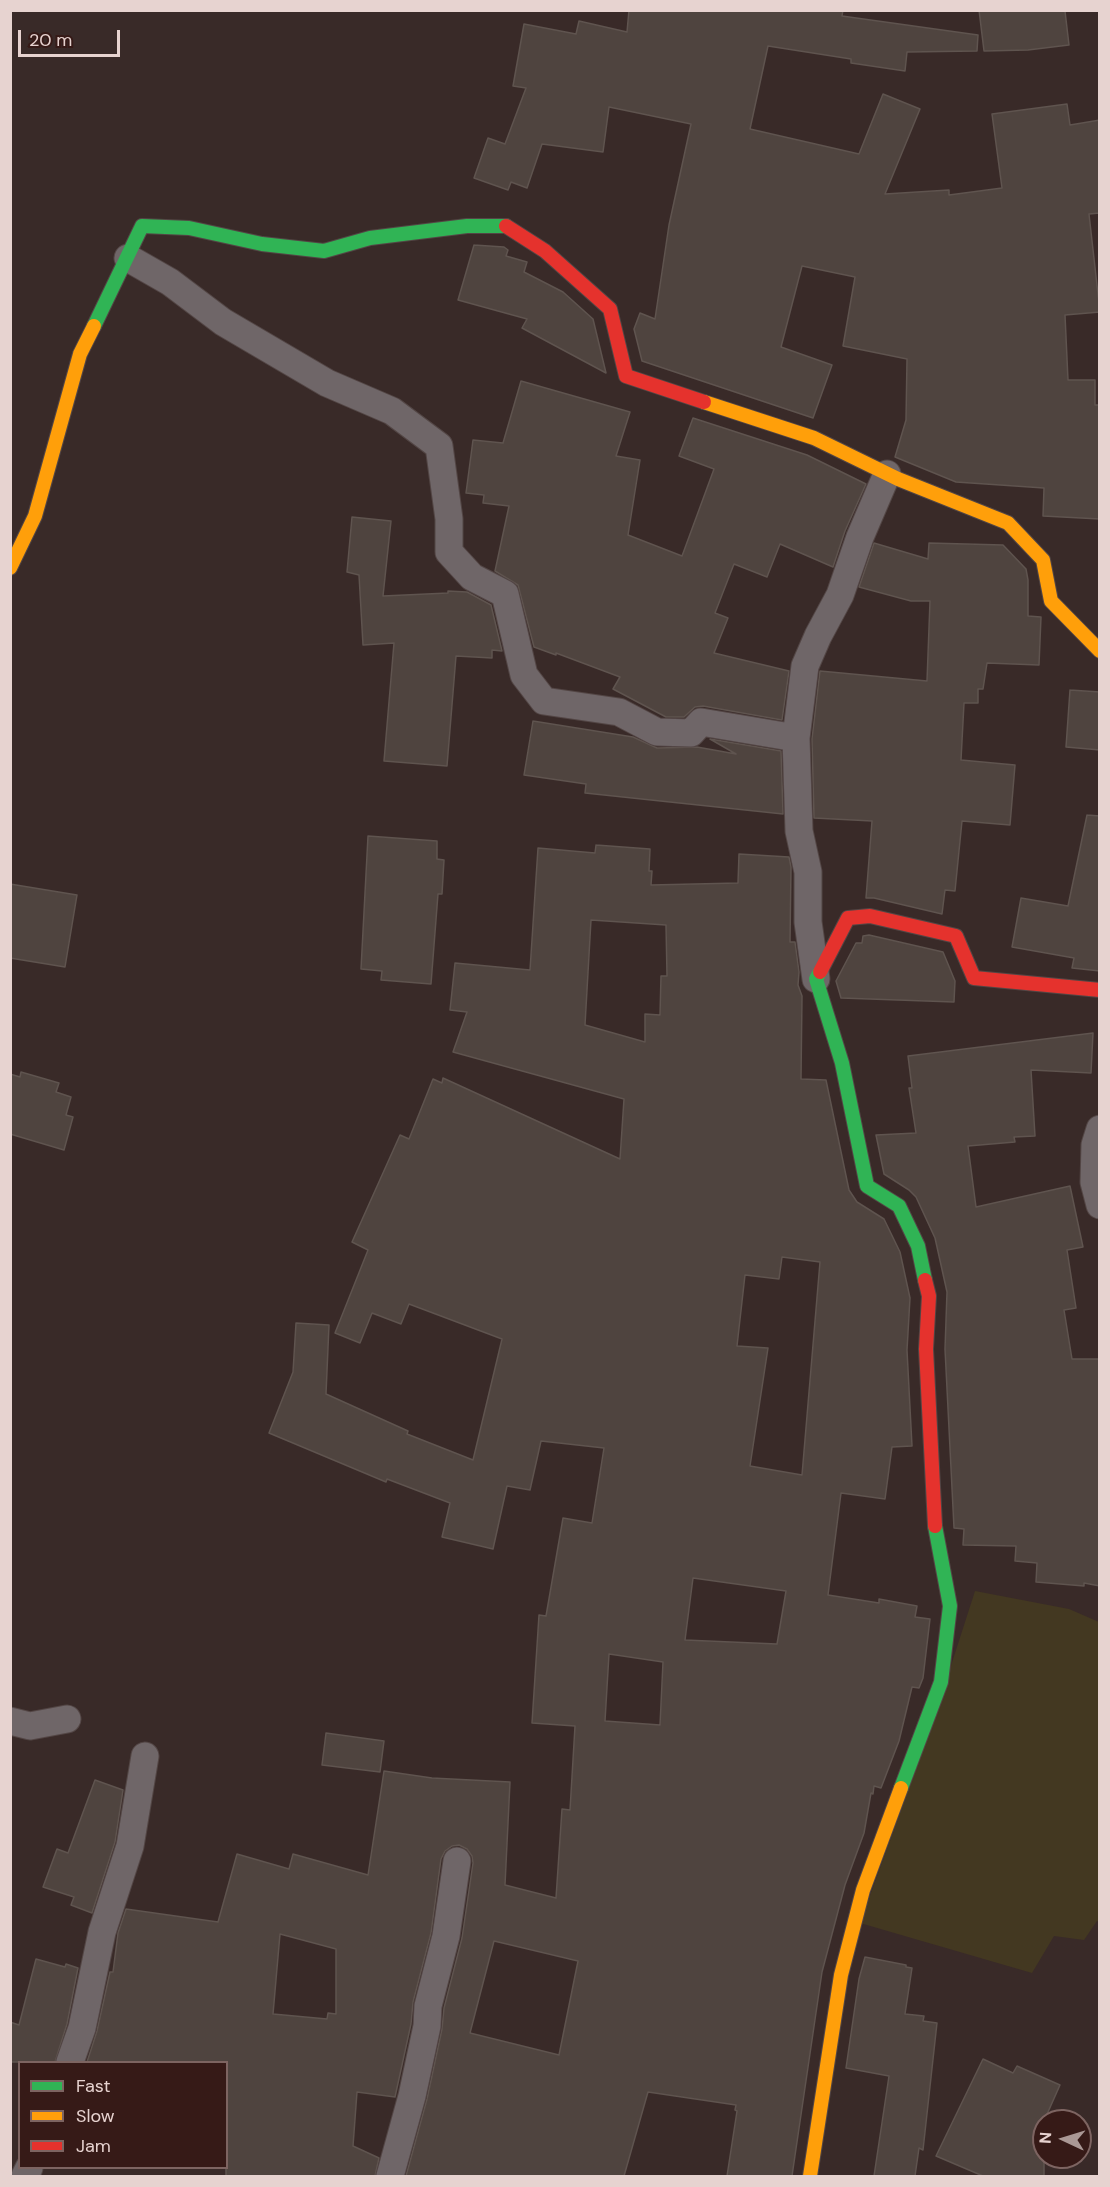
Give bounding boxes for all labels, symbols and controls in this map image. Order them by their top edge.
scale bar [21,18,123,56]
text: 20 m [29,28,72,52]
legend [18,2061,228,2169]
text: Fast [76,2074,111,2098]
text: Slow [76,2104,115,2128]
north arrow [1032,2109,1092,2169]
text: N [1035,2131,1056,2144]
text: Jam [76,2134,111,2158]

